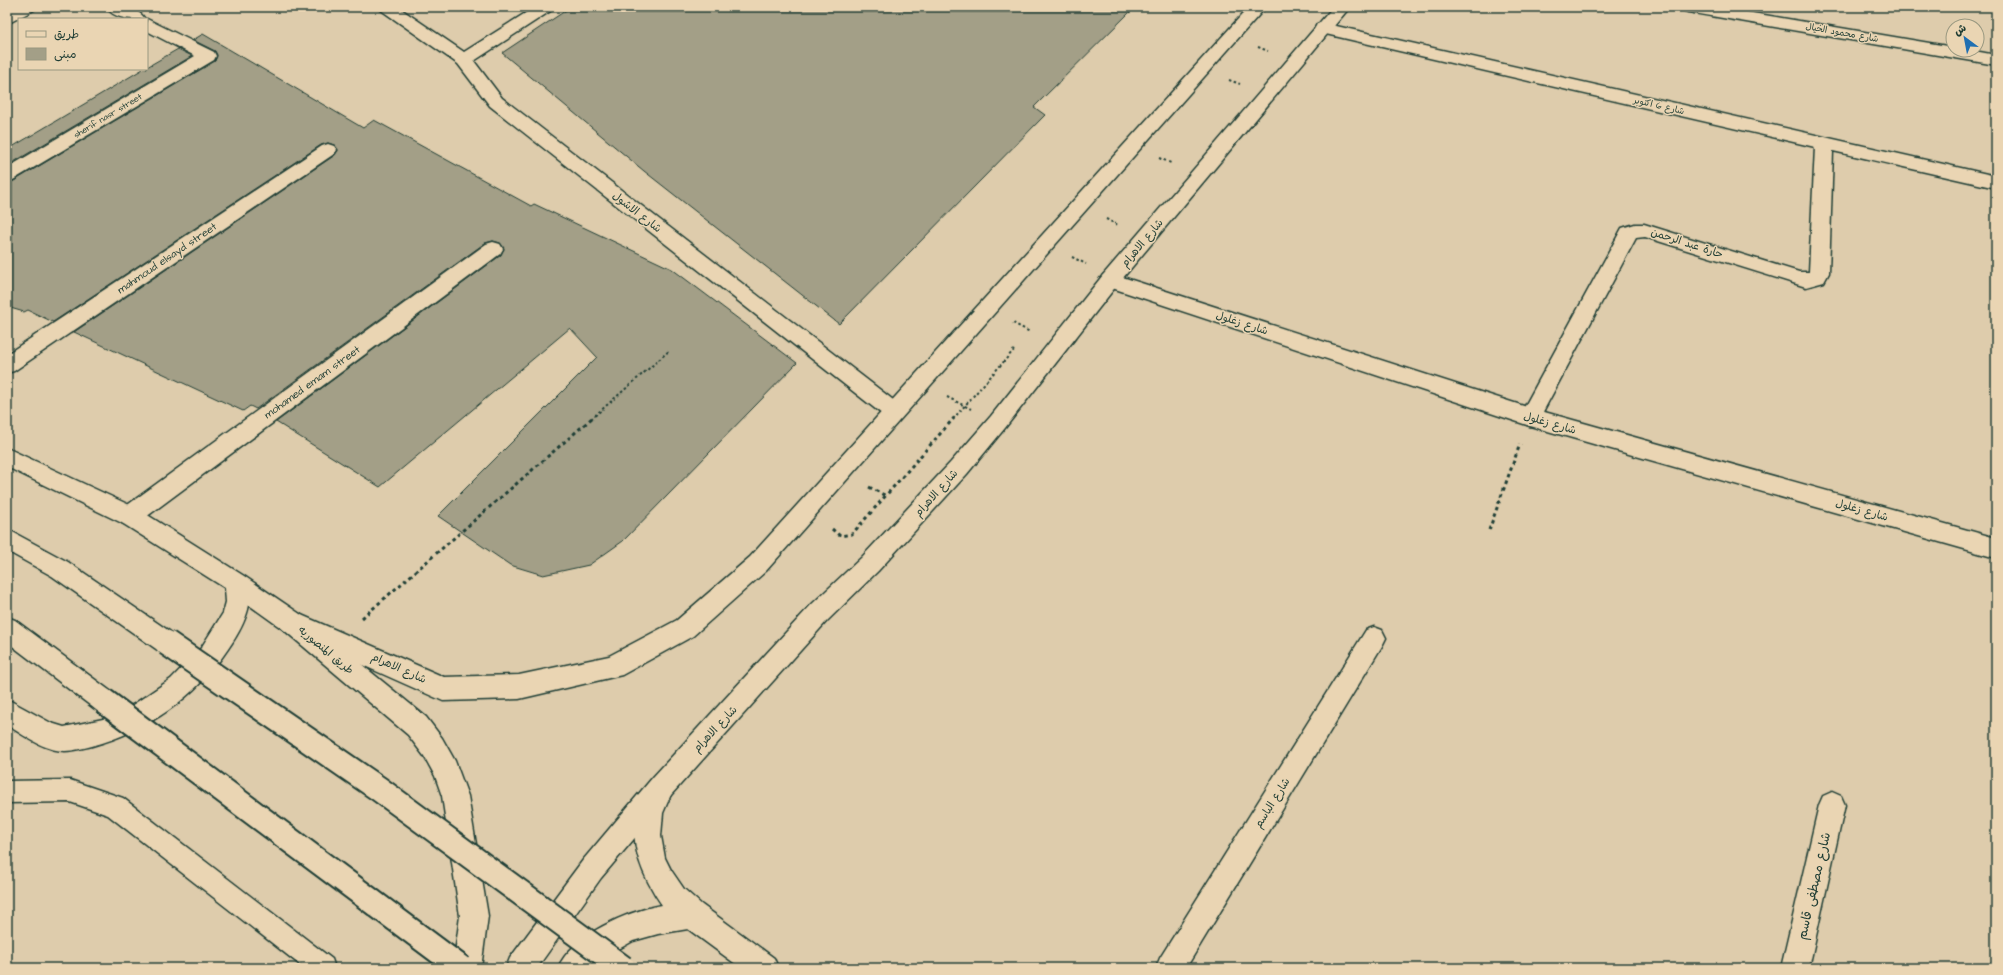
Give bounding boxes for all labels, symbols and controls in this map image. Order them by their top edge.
legend [18,18,148,70]
north arrow [1945,18,1985,58]
street label: شارع محمود الخيال [1805,20,1879,46]
text: ش [1951,20,1969,40]
text: طريق [54,26,79,43]
text: مبنى [54,46,77,63]
street label: sherif nasr street [71,90,145,142]
street label: شارع 6 اكتوبر [1631,94,1686,118]
street label: شارع الاشول [609,188,665,237]
street label: شارع الاهرام [1117,216,1167,271]
street label: mahmoud elsayd street [114,219,221,298]
street label: حارة عبد الرحمن [1649,224,1725,262]
street label: شارع زغلول [1214,308,1270,339]
street label: mohamed emam street [261,342,364,422]
street label: شارع زغلول [1522,408,1578,439]
street label: شارع الاهرام [911,466,962,521]
street label: شارع زغلول [1834,495,1890,526]
street label: طريق المنصوريه [295,622,357,678]
street label: شارع الاهرام [369,649,429,688]
street label: شارع الاهرام [689,702,741,756]
street label: شارع الباسم [1251,775,1294,832]
street label: شارع مصطفى قاسم [1793,831,1836,942]

